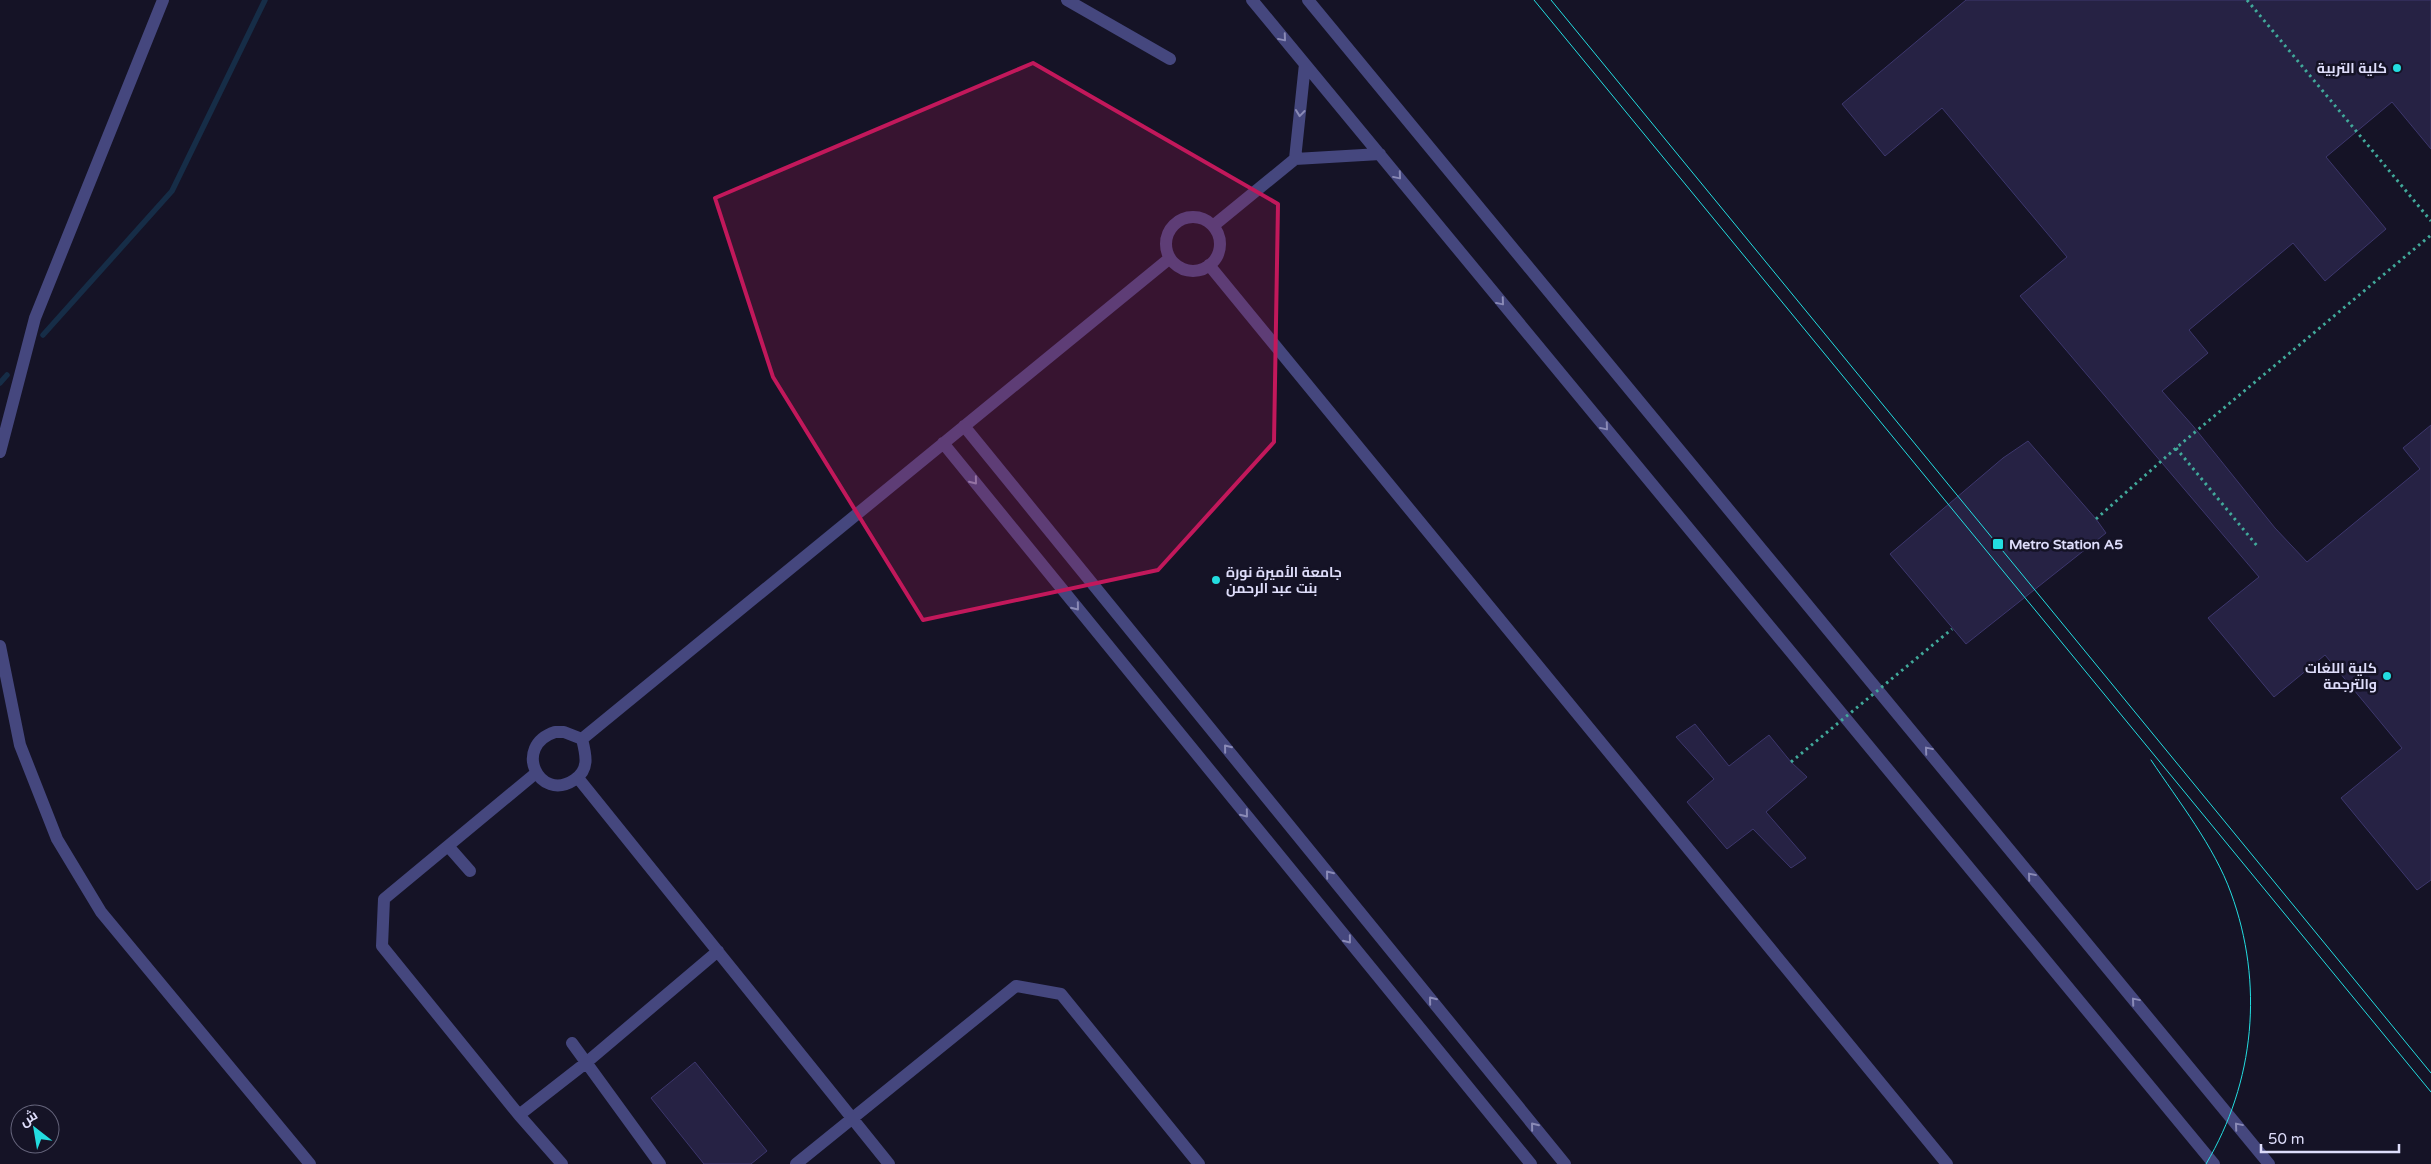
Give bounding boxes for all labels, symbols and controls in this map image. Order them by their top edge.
one-way arrow [1278,32,1287,41]
place label: كلية التربية [2317,60,2387,77]
marker: كلية التربية [2391,62,2403,74]
one-way arrow [1295,109,1306,117]
one-way arrow [1392,171,1401,180]
one-way arrow [1496,296,1505,305]
one-way arrow [1599,421,1607,430]
one-way arrow [968,475,976,484]
place label: Metro Station A5 [2009,536,2123,553]
marker: Metro Station A5 [1991,537,2005,551]
place label: جامعة الأميرة نورة بنت عبد الرحمن [1226,564,1342,597]
marker: جامعة الأميرة نورة بنت عبد الرحمن [1210,574,1222,586]
one-way arrow [1071,601,1079,610]
place label: كلية اللغات والترجمة [2305,660,2377,693]
marker: كلية اللغات والترجمة [2381,670,2393,682]
one-way arrow [1224,745,1232,754]
one-way arrow [1924,747,1933,756]
one-way arrow [1240,808,1248,817]
one-way arrow [1327,871,1335,880]
one-way arrow [2029,873,2037,882]
one-way arrow [1343,934,1351,943]
one-way arrow [1429,997,1437,1006]
one-way arrow [2132,998,2140,1007]
north arrow [10,1104,60,1154]
text: ش [16,1106,41,1130]
scale bar [2261,1122,2398,1154]
one-way arrow [1532,1123,1540,1132]
one-way arrow [2235,1123,2244,1132]
text: 50 m [2268,1130,2305,1148]

